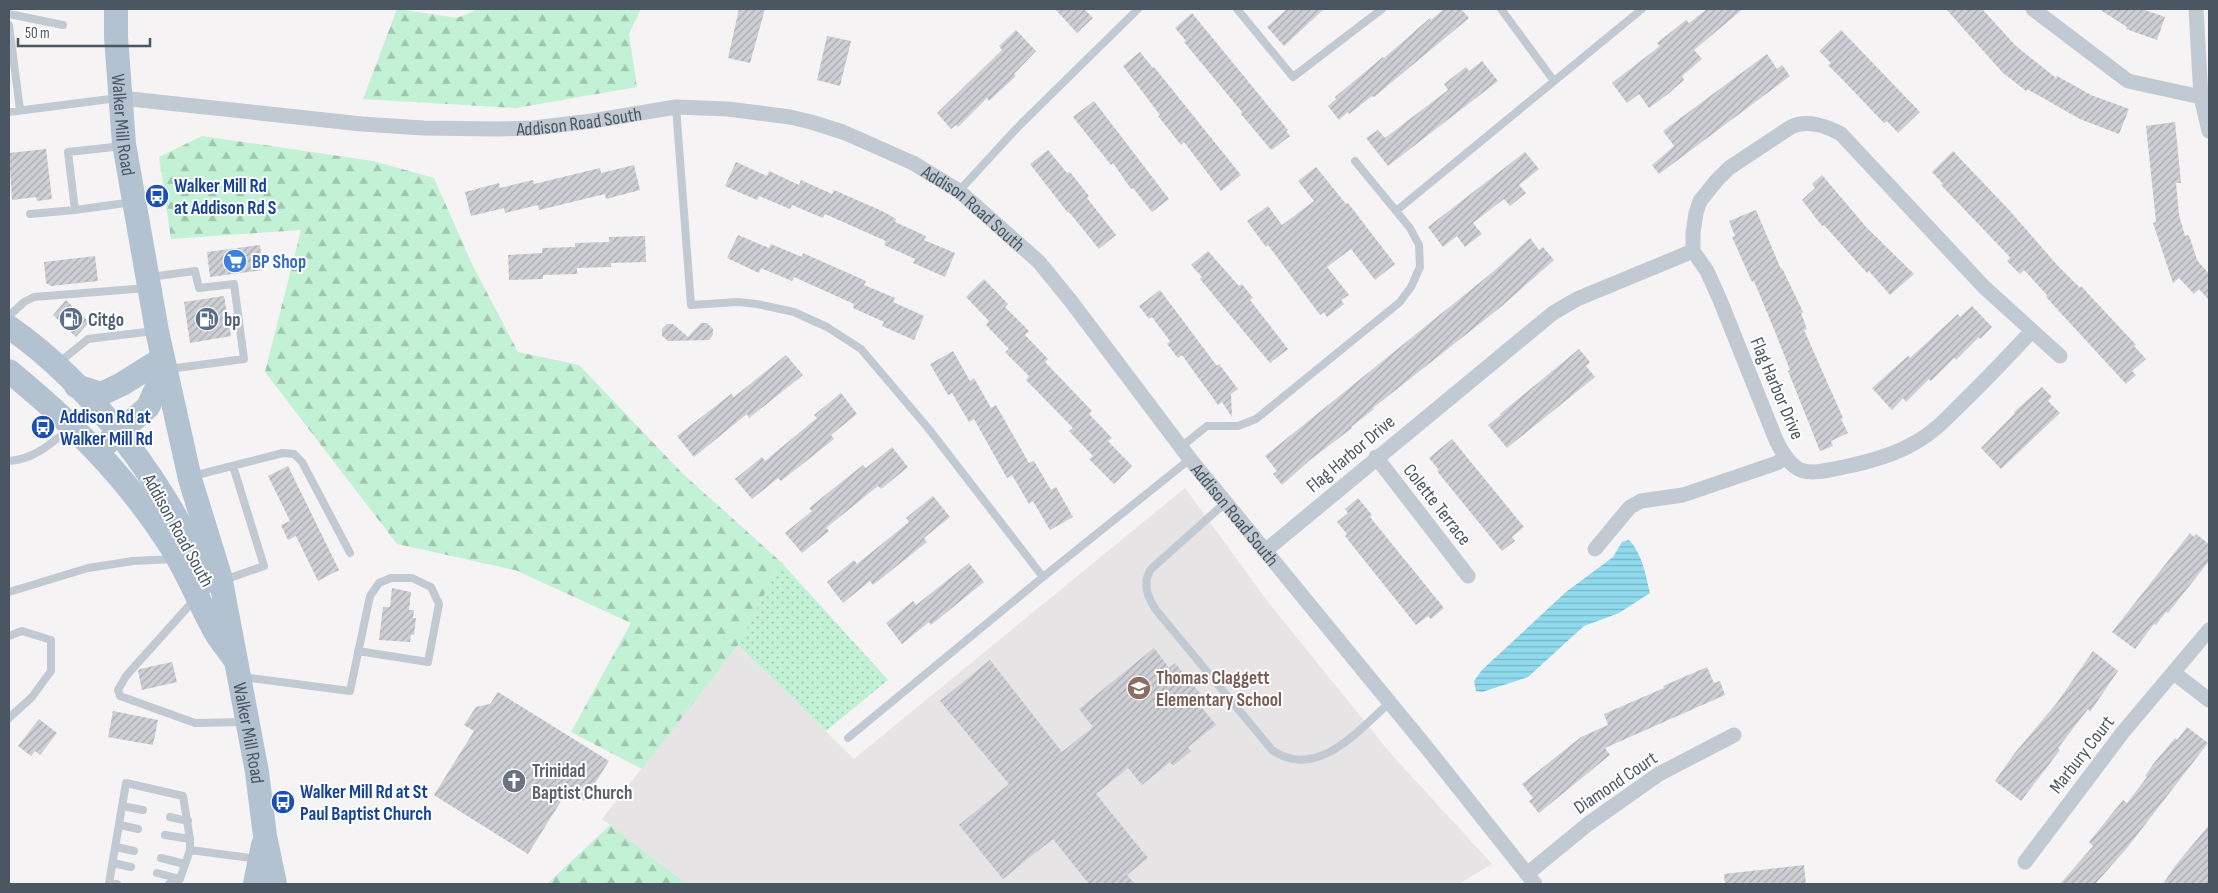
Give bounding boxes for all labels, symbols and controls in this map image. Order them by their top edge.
scale bar [18,15,150,47]
text: 50 m [25,24,50,43]
street label: Walker Mill Road [106,73,139,178]
street label: Addison Road South [515,103,643,141]
street label: Addison Road South [916,161,1029,257]
place label: Walker Mill Rd at Addison Rd S [174,175,276,220]
bus stop icon: Walker Mill Rd at Addison Rd S [144,183,170,209]
supermarket icon: BP Shop [222,248,248,274]
place label: BP Shop [252,251,306,274]
fuel station icon: Citgo [58,306,84,332]
fuel station icon: bp [194,306,220,332]
place label: Citgo [88,309,124,332]
place label: bp [224,309,240,332]
street label: Flag Harbor Drive [1745,334,1808,443]
place label: Addison Rd at Walker Mill Rd [59,406,153,451]
street label: Flag Harbor Drive [1302,410,1400,498]
bus stop icon: Addison Rd at Walker Mill Rd [30,414,56,440]
street label: Addison Road South [1185,459,1283,571]
street label: Colette Terrace [1398,460,1476,550]
street label: Addison Road South [137,469,218,591]
place label: Thomas Claggett Elementary School [1156,667,1282,712]
school or university icon: Thomas Claggett Elementary School [1126,675,1152,701]
street label: Walker Mill Road [227,681,268,785]
street label: Marbury Court [2045,711,2120,798]
street label: Diamond Court [1570,747,1662,820]
place label: Trinidad Baptist Church [532,760,632,805]
church icon: Trinidad Baptist Church [501,768,527,794]
place label: Walker Mill Rd at St Paul Baptist Church [300,781,432,826]
bus stop icon: Walker Mill Rd at St Paul Baptist Church [270,789,296,815]

